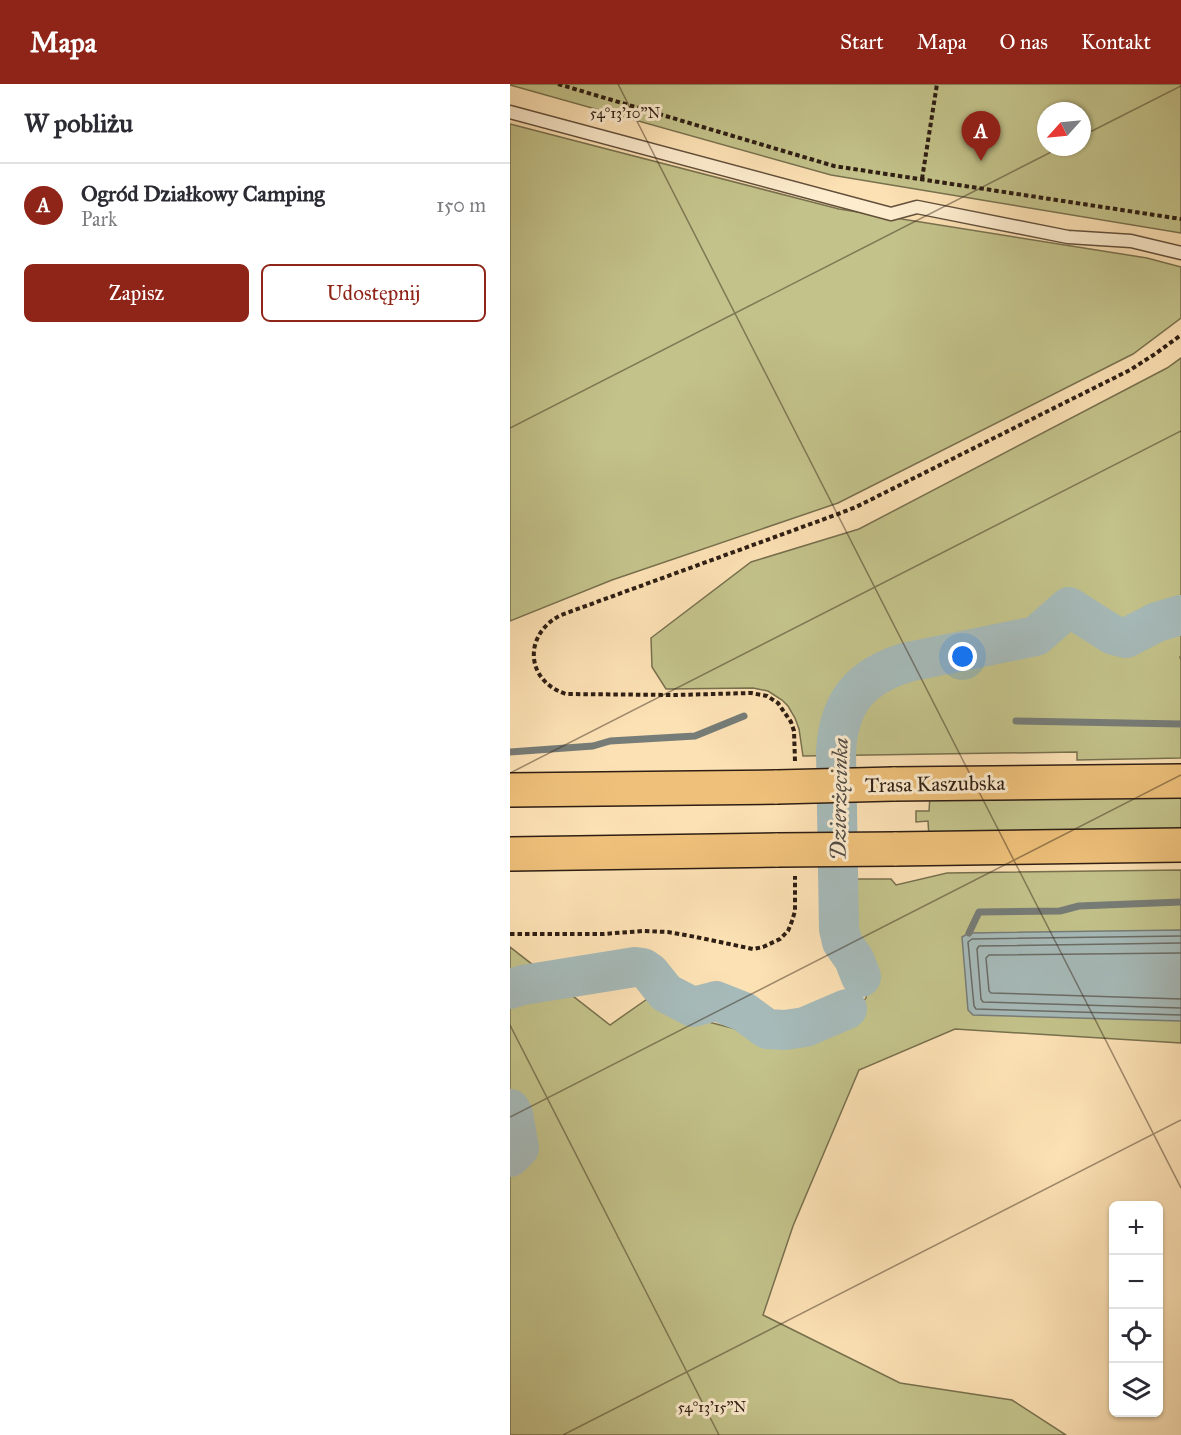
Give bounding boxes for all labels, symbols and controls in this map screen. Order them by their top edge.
text: Mapa [30,25,97,60]
text: Start [840,29,884,55]
text: Mapa [917,29,967,55]
text: O nas [1000,29,1048,55]
text: Kontakt [1081,29,1151,55]
north arrow [1037,102,1091,156]
text: 54°13'10"N [590,104,660,122]
text: W pobliżu [24,107,133,139]
pin: A [962,112,1000,161]
text: Ogród Działkowy Camping [81,180,325,207]
text: A [37,193,50,217]
text: 150 m [436,193,486,217]
text: Park [81,207,117,231]
button: Zapisz [24,264,249,322]
button: Udostępnij [261,264,486,322]
your location [948,642,977,671]
water label: Dzierżęcinka [824,737,854,861]
street label: Trasa Kaszubska [865,770,1006,798]
map controls [1109,1201,1163,1417]
button: + [1109,1201,1163,1255]
button: − [1109,1255,1163,1309]
button: locate [1109,1309,1163,1363]
button: layers [1109,1363,1163,1417]
text: 54°13'15"N [678,1398,747,1416]

